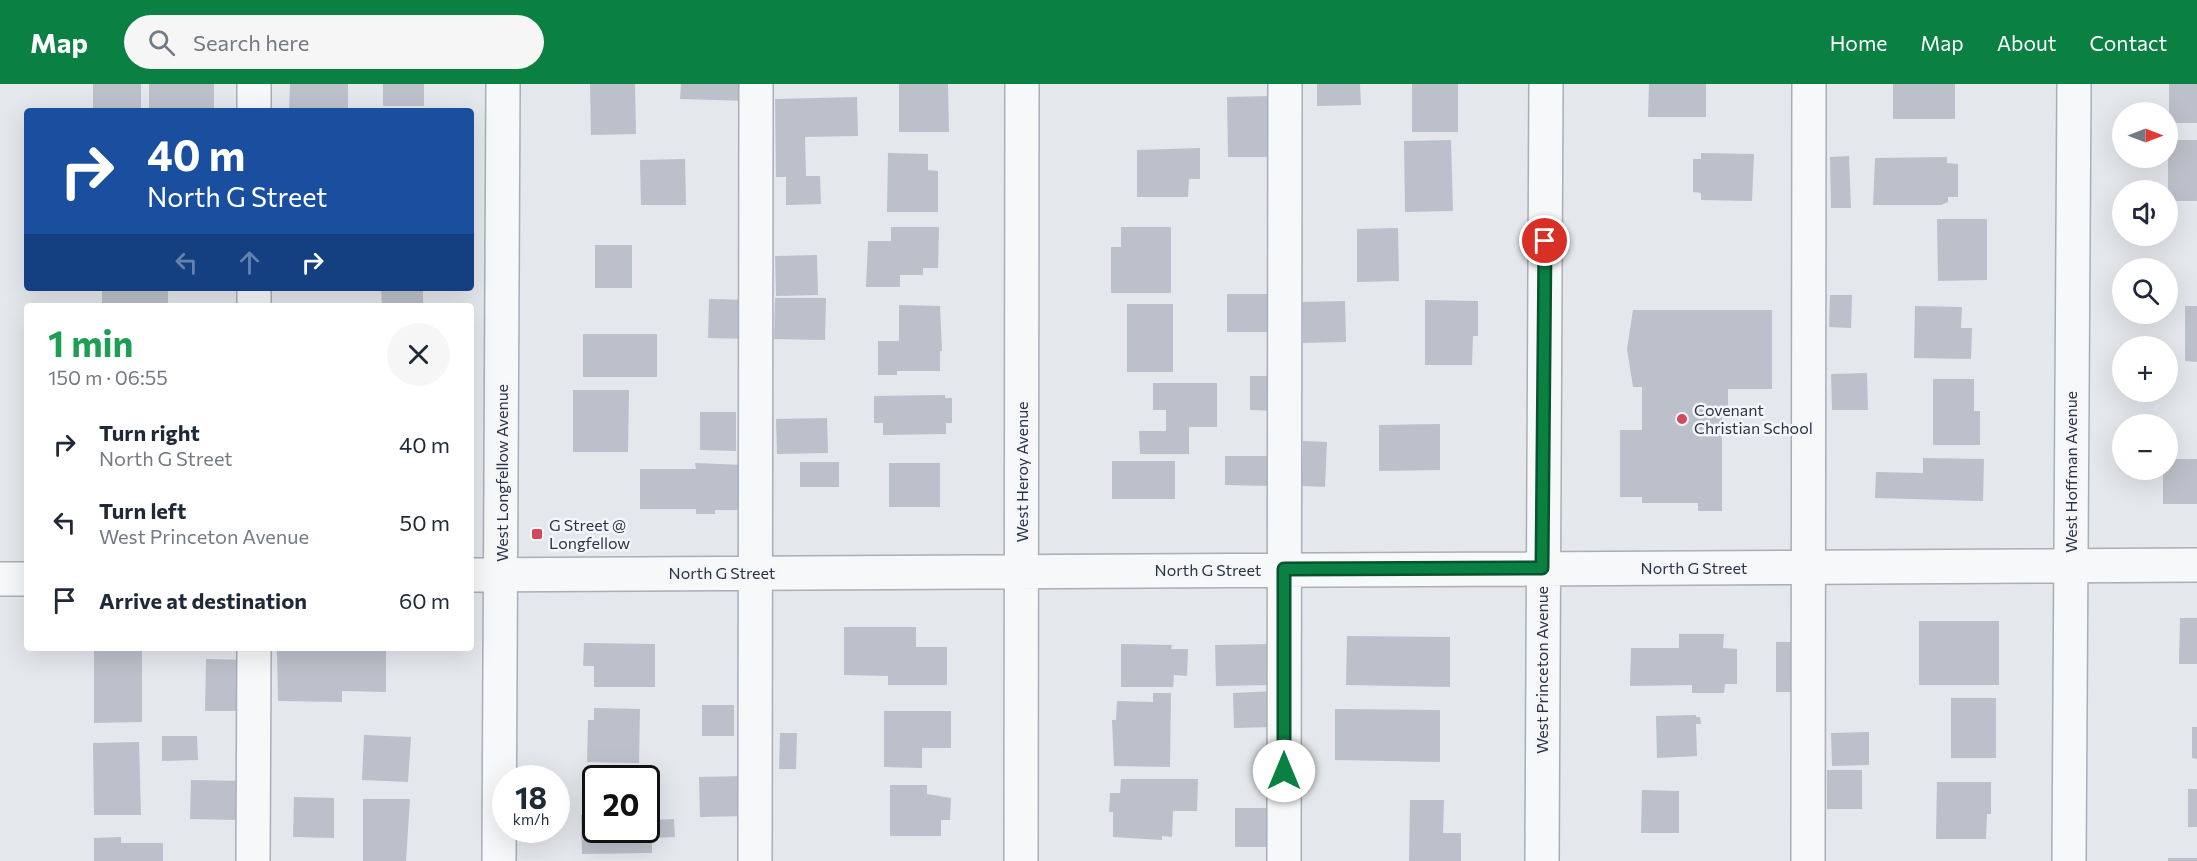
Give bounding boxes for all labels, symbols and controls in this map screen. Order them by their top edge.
search box [124,15,544,69]
text: Map [30,25,88,59]
icon: search [145,26,178,59]
text: Search here [193,29,309,56]
text: Home [1830,30,1887,55]
text: Map [1920,30,1964,55]
text: About [1997,30,2056,55]
text: Contact [2089,30,2167,55]
north arrow [2112,102,2178,168]
map controls [2112,102,2178,480]
text: 40 m [147,128,245,180]
icon: right [48,132,126,210]
text: North G Street [147,180,327,213]
button: sound [2112,180,2178,246]
pin [1519,215,1570,266]
icon: arrive [1528,224,1561,257]
icon: left [170,246,203,279]
icon: ahead [233,246,266,279]
icon: right [296,246,329,279]
button: search [2112,258,2178,324]
text: 1 min [48,320,133,364]
button: close [387,323,450,386]
button: + [2112,336,2178,402]
text: 150 m · 06:55 [48,365,168,389]
street label: West Longfellow Avenue [492,384,511,562]
street label: West Hoffman Avenue [2061,391,2080,553]
place label: Covenant Christian School [1694,400,1813,437]
street label: West Heroy Avenue [1012,401,1031,543]
marker: Covenant Christian School [1675,412,1689,426]
button: − [2112,414,2178,480]
text: Turn right [99,419,200,446]
icon: right [48,428,81,461]
text: 40 m [399,431,450,458]
text: North G Street [99,446,233,470]
text: Turn left [99,497,186,524]
icon: left [48,506,81,539]
text: 50 m [400,509,450,536]
place label: G Street @ Longfellow [549,515,630,552]
text: West Princeton Avenue [99,524,309,548]
marker: G Street @ Longfellow [530,527,544,541]
street label: North G Street [1641,558,1748,577]
street label: North G Street [1155,560,1262,579]
street label: North G Street [669,563,776,582]
icon: arrive [48,584,81,617]
street label: West Princeton Avenue [1532,586,1551,754]
text: Arrive at destination [99,587,307,614]
text: 60 m [399,587,450,614]
position arrow [1252,739,1316,803]
speed limit sign: 20 [582,765,660,843]
text: 18 [515,778,547,815]
text: km/h [513,810,549,828]

